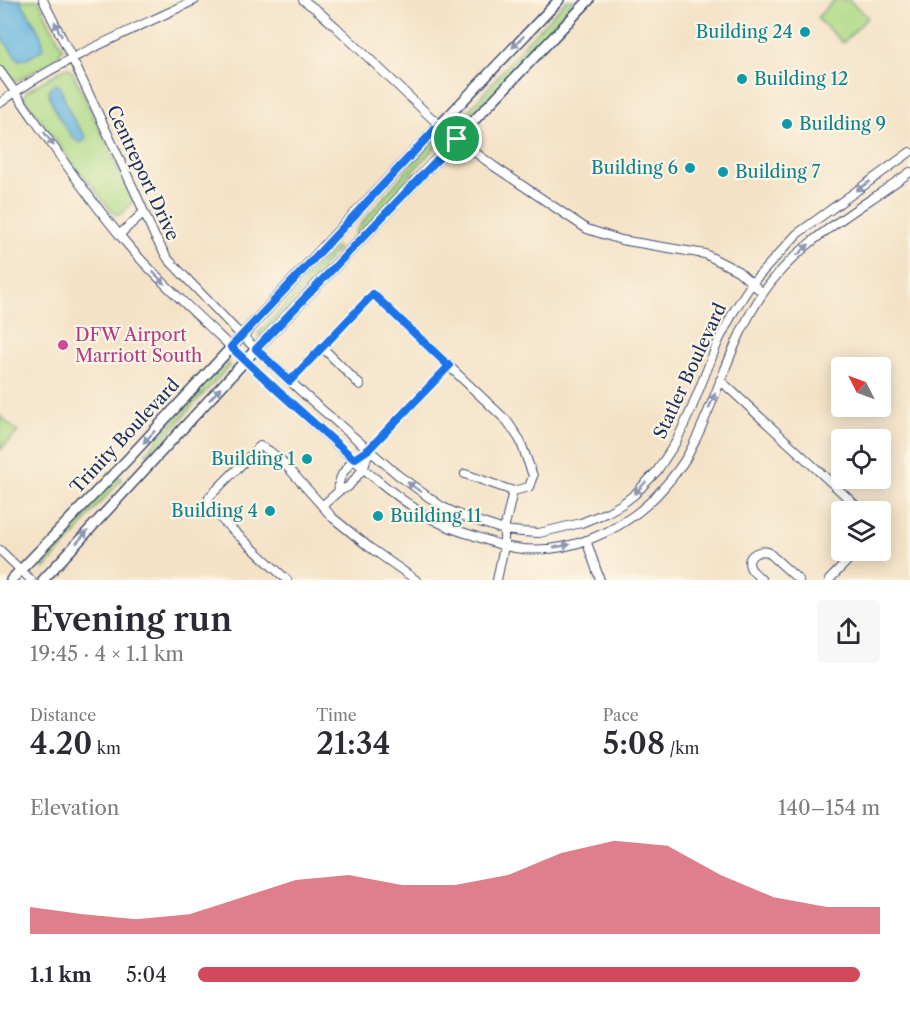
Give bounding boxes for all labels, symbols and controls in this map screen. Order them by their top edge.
one-way arrow [54,20,64,38]
place label: Building 24 [696,21,793,43]
marker: Building 24 [798,25,812,39]
one-way arrow [511,35,525,50]
place label: Building 12 [754,68,848,90]
marker: Building 12 [735,72,749,86]
street label: Centreport Drive [102,102,184,244]
pin [431,113,482,164]
place label: Building 9 [799,113,886,135]
marker: Building 9 [780,117,794,131]
icon: arrive [440,122,473,155]
one-way arrow [43,131,55,147]
place label: Building 6 [591,157,678,179]
marker: Building 6 [683,161,697,175]
place label: Building 7 [735,161,820,183]
marker: Building 7 [716,165,730,179]
one-way arrow [855,180,871,192]
one-way arrow [795,244,810,257]
one-way arrow [151,270,165,284]
street label: Statler Boulevard [649,300,731,442]
place label: DFW Airport Marriott South [75,324,202,367]
marker: DFW Airport Marriott South [56,338,70,352]
north arrow [831,357,891,417]
map controls [831,357,891,561]
street label: Trinity Boulevard [66,374,184,498]
one-way arrow [208,387,221,402]
one-way arrow [707,391,717,409]
one-way arrow [142,429,156,443]
button: locate [831,429,891,489]
place label: Building 1 [211,448,295,470]
marker: Building 1 [300,452,314,466]
one-way arrow [406,481,422,493]
one-way arrow [633,481,647,496]
place label: Building 4 [171,500,258,522]
button: layers [831,501,891,561]
marker: Building 4 [263,504,277,518]
place label: Building 11 [390,505,482,527]
marker: Building 11 [371,509,385,523]
one-way arrow [75,529,89,544]
one-way arrow [552,541,571,550]
text: Evening run [30,599,232,640]
button: share [817,600,880,663]
text: 19:45 · 4 × 1.1 km [30,642,184,666]
text: Distance [30,705,96,725]
text: Time [316,705,357,725]
text: Pace [603,705,639,725]
text: 4.20 [30,725,92,762]
text: 21:34 [316,725,390,762]
text: 5:08 [603,725,665,762]
text: km [92,738,121,758]
text: /km [665,738,699,758]
text: Elevation [30,796,119,820]
text: 140–154 m [778,796,880,820]
text: 1.1 km [30,963,92,987]
text: 5:04 [126,963,167,987]

